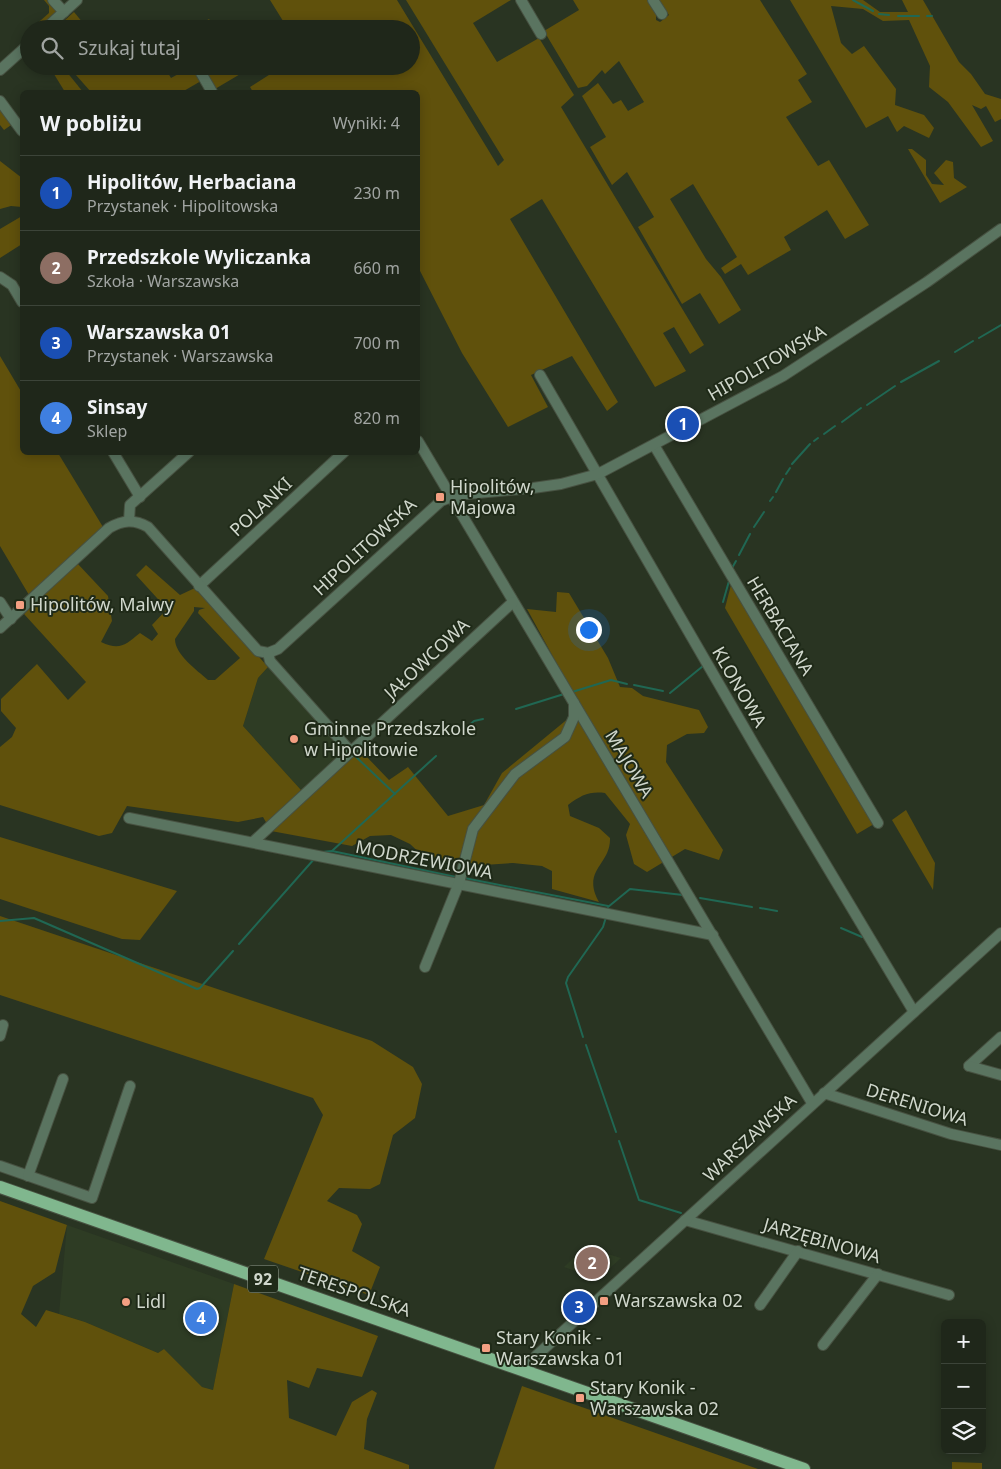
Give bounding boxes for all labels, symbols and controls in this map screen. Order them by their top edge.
search box [20,20,420,75]
icon: search [38,34,66,62]
text: Szukaj tutaj [78,35,181,61]
text: W pobliżu [40,109,142,137]
text: Wyniki: 4 [333,112,400,134]
text: Hipolitów, Herbaciana [87,169,296,195]
text: 1 [51,182,61,204]
text: 230 m [353,182,400,204]
text: Przystanek · Hipolitowska [87,195,278,217]
text: Przedszkole Wyliczanka [87,244,311,270]
text: 2 [51,257,61,279]
text: 660 m [353,257,400,279]
text: Szkoła · Warszawska [87,270,239,292]
street label: HIPOLITOWSKA [703,318,830,406]
text: Warszawska 01 [87,319,231,345]
text: 3 [51,332,61,354]
text: 700 m [353,332,400,354]
text: Przystanek · Warszawska [87,345,274,367]
text: Sinsay [87,394,147,420]
pin: 1 [667,405,699,443]
text: 4 [51,407,61,429]
text: 820 m [353,407,400,429]
text: Sklep [87,420,127,442]
street label: POLANKI [224,471,297,541]
place label: Hipolitów, Majowa [450,474,535,519]
marker: Hipolitów, Majowa [434,491,446,503]
street label: HIPOLITOWSKA [308,492,421,600]
street label: HERBACIANA [742,571,820,680]
place label: Hipolitów, Malwy [30,592,174,616]
marker: Hipolitów, Malwy [14,599,26,611]
street label: JAŁOWCOWA [377,612,474,705]
your location [576,617,602,643]
street label: KLONOWA [707,642,773,732]
place label: Gminne Przedszkole w Hipolitowie [304,716,476,761]
street label: MAJOWA [600,725,660,802]
marker: Gminne Przedszkole w Hipolitowie [288,733,300,745]
street label: MODRZEWIOWA [354,834,495,884]
street label: DERENIOWA [863,1077,972,1131]
street label: WARSZAWSKA [698,1088,801,1187]
street label: JARZĘBINOWA [759,1211,884,1268]
pin: 2 [576,1244,608,1282]
street label: TERESPOLSKA [295,1260,414,1322]
road number: 92 [248,1266,278,1292]
pin: 3 [563,1288,595,1326]
place label: Warszawska 02 [614,1288,743,1312]
place label: Lidl [136,1289,166,1313]
marker: Warszawska 02 [598,1295,610,1307]
marker: Lidl [120,1296,132,1308]
pin: 4 [185,1299,217,1337]
map controls [941,1319,986,1454]
button: + [941,1319,986,1364]
place label: Stary Konik - Warszawska 01 [496,1325,625,1370]
marker: Stary Konik - Warszawska 01 [480,1342,492,1354]
button: − [941,1364,986,1409]
place label: Stary Konik - Warszawska 02 [590,1375,719,1420]
marker: Stary Konik - Warszawska 02 [574,1392,586,1404]
button: layers [941,1409,986,1454]

